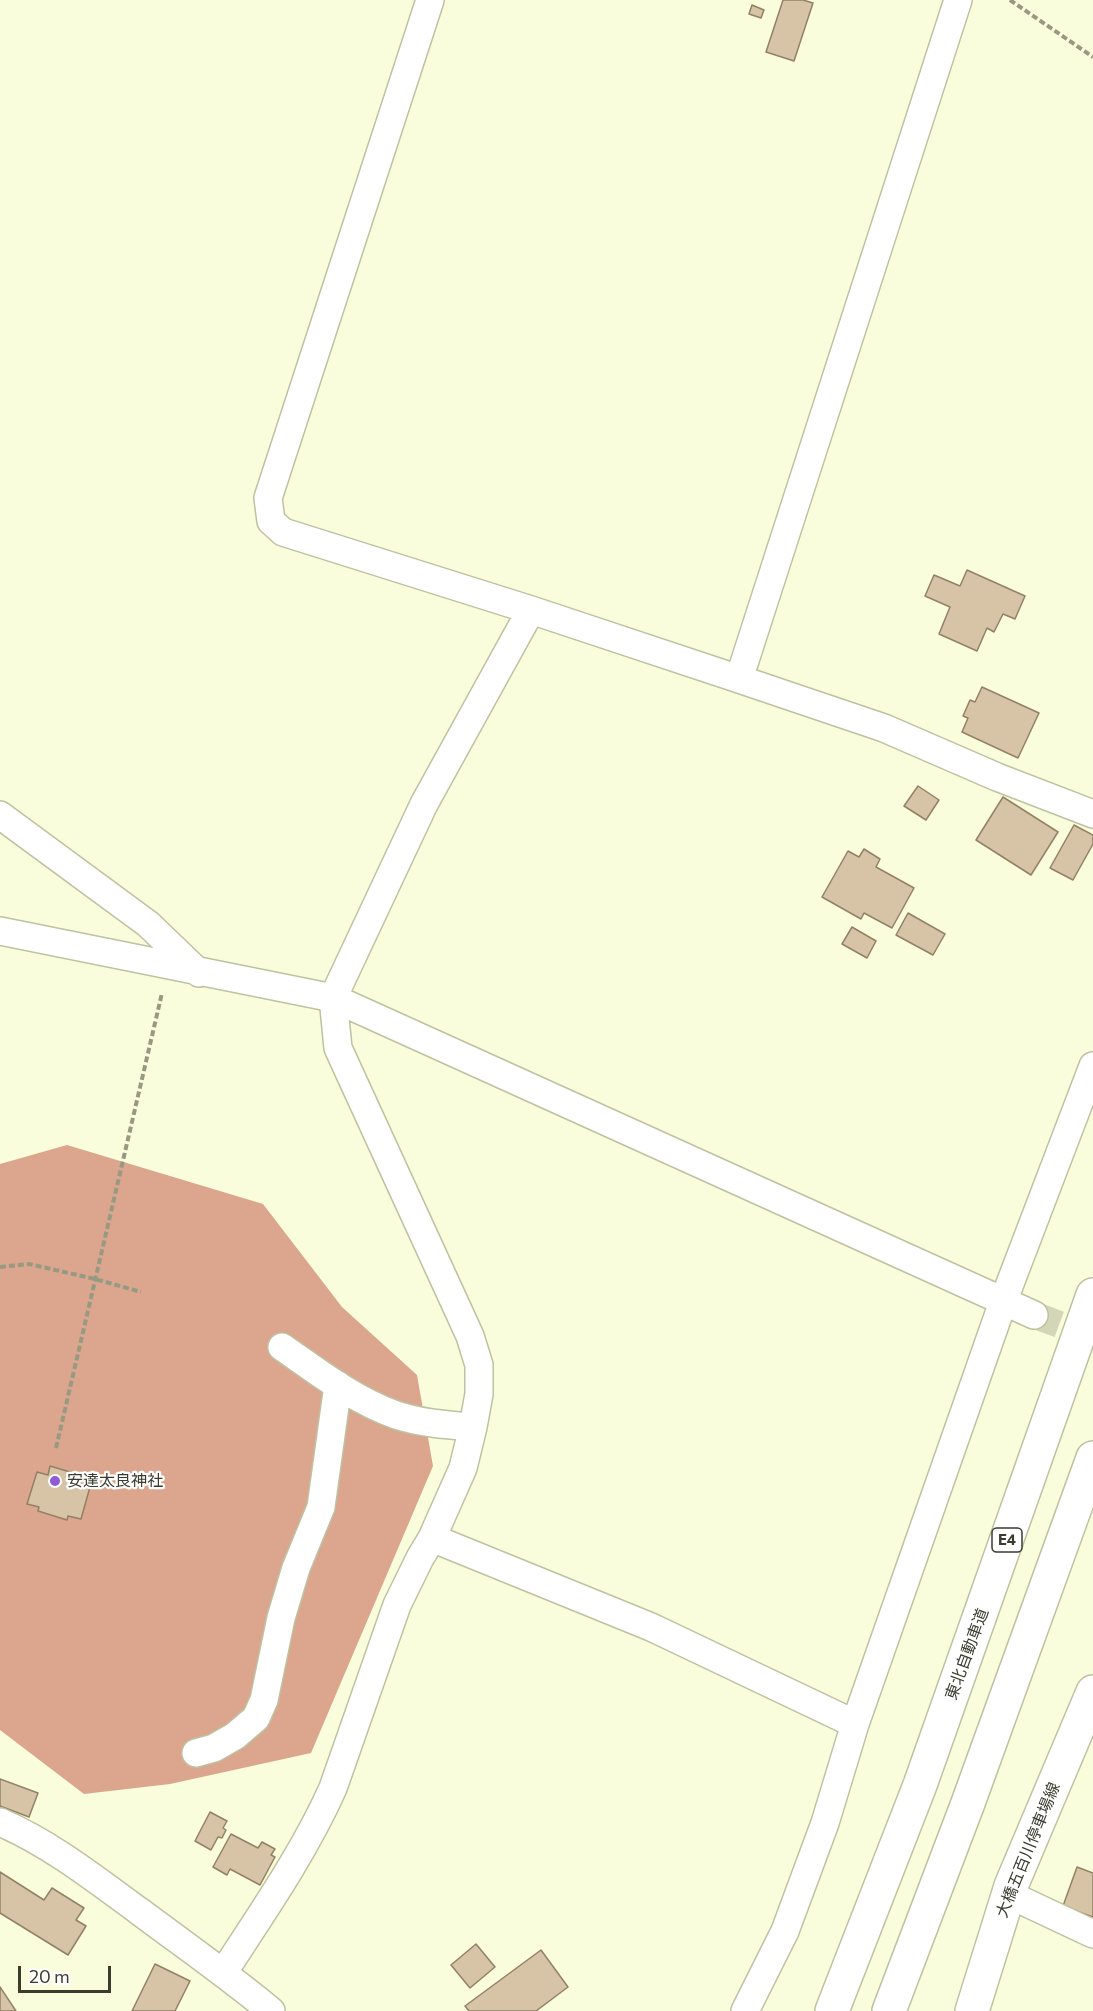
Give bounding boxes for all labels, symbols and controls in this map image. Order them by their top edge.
place label: 安達太良神社 [67,1471,163,1491]
marker: 安達太良神社 [48,1474,62,1488]
road number: E4 [992,1528,1022,1552]
street label: 東北自動車道 [942,1606,992,1702]
street label: 大橋五百川停車場線 [992,1780,1064,1920]
scale bar [21,1954,114,1992]
text: 20 m [29,1965,70,1987]

